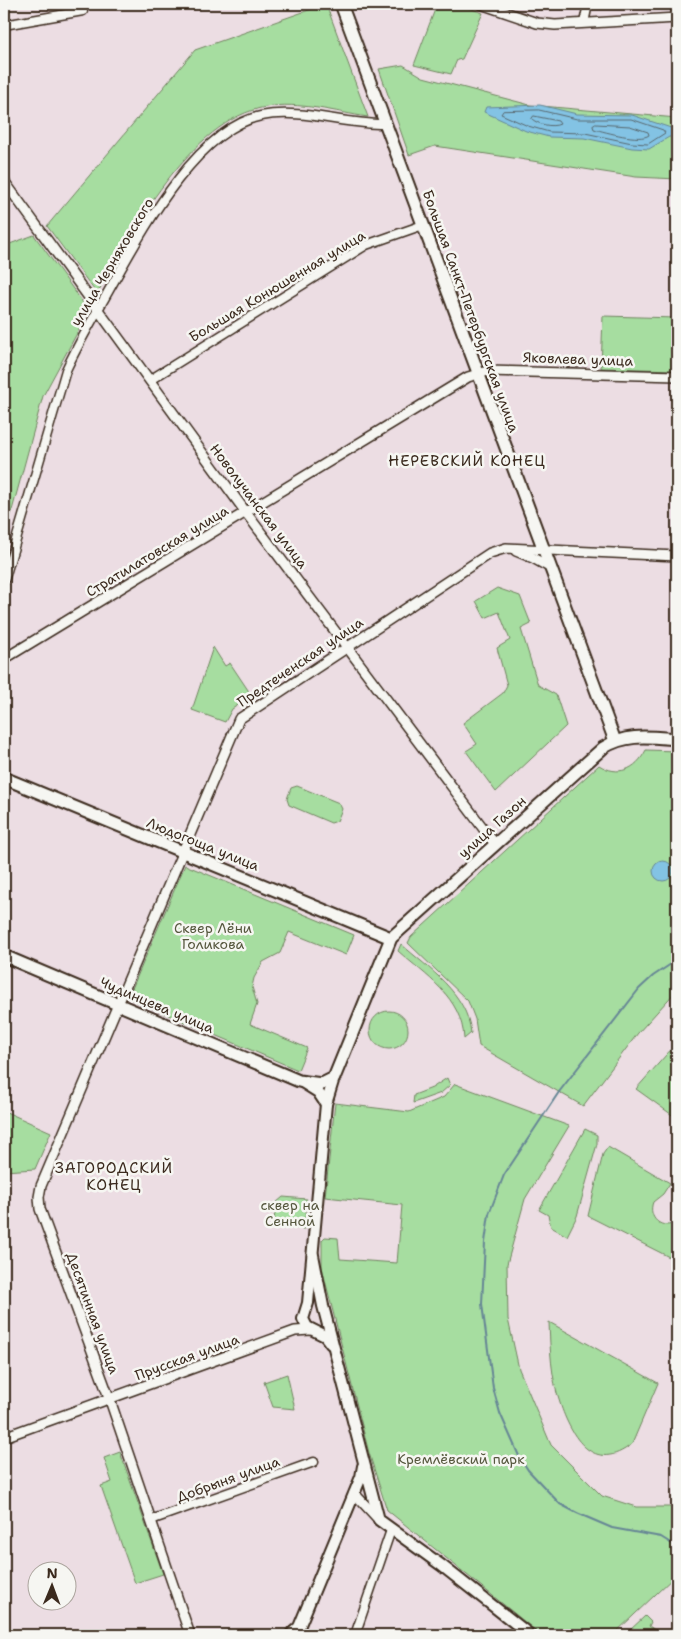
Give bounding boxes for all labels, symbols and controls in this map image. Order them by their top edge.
street label: Большая Санкт-Петербургская улица [419,187,523,435]
street label: улица Черняховского [67,195,157,329]
street label: Большая Конюшенная улица [185,226,369,346]
street label: Яковлева улица [523,348,634,370]
street label: Новолучанская улица [206,440,312,572]
district label: НЕРЕВСКИЙ КОНЕЦ [388,450,546,471]
street label: Стратилатовская улица [82,501,232,601]
street label: Предтеченская улица [234,613,367,711]
street label: улица Газон [454,792,530,862]
street label: Людогоща улица [144,813,262,875]
park label: Сквер Лёни Голикова [174,919,252,953]
street label: Чудинцева улица [97,973,217,1037]
district label: ЗАГОРОДСКИЙ КОНЕЦ [55,1157,173,1195]
park label: сквер на Сенной [261,1196,320,1230]
street label: Десятинная улица [63,1250,123,1377]
street label: Прусская улица [133,1330,242,1384]
park label: Кремлёвский парк [397,1450,525,1468]
street label: Добрыня улица [174,1452,282,1506]
north arrow [28,1562,78,1612]
text: N [47,1564,58,1582]

